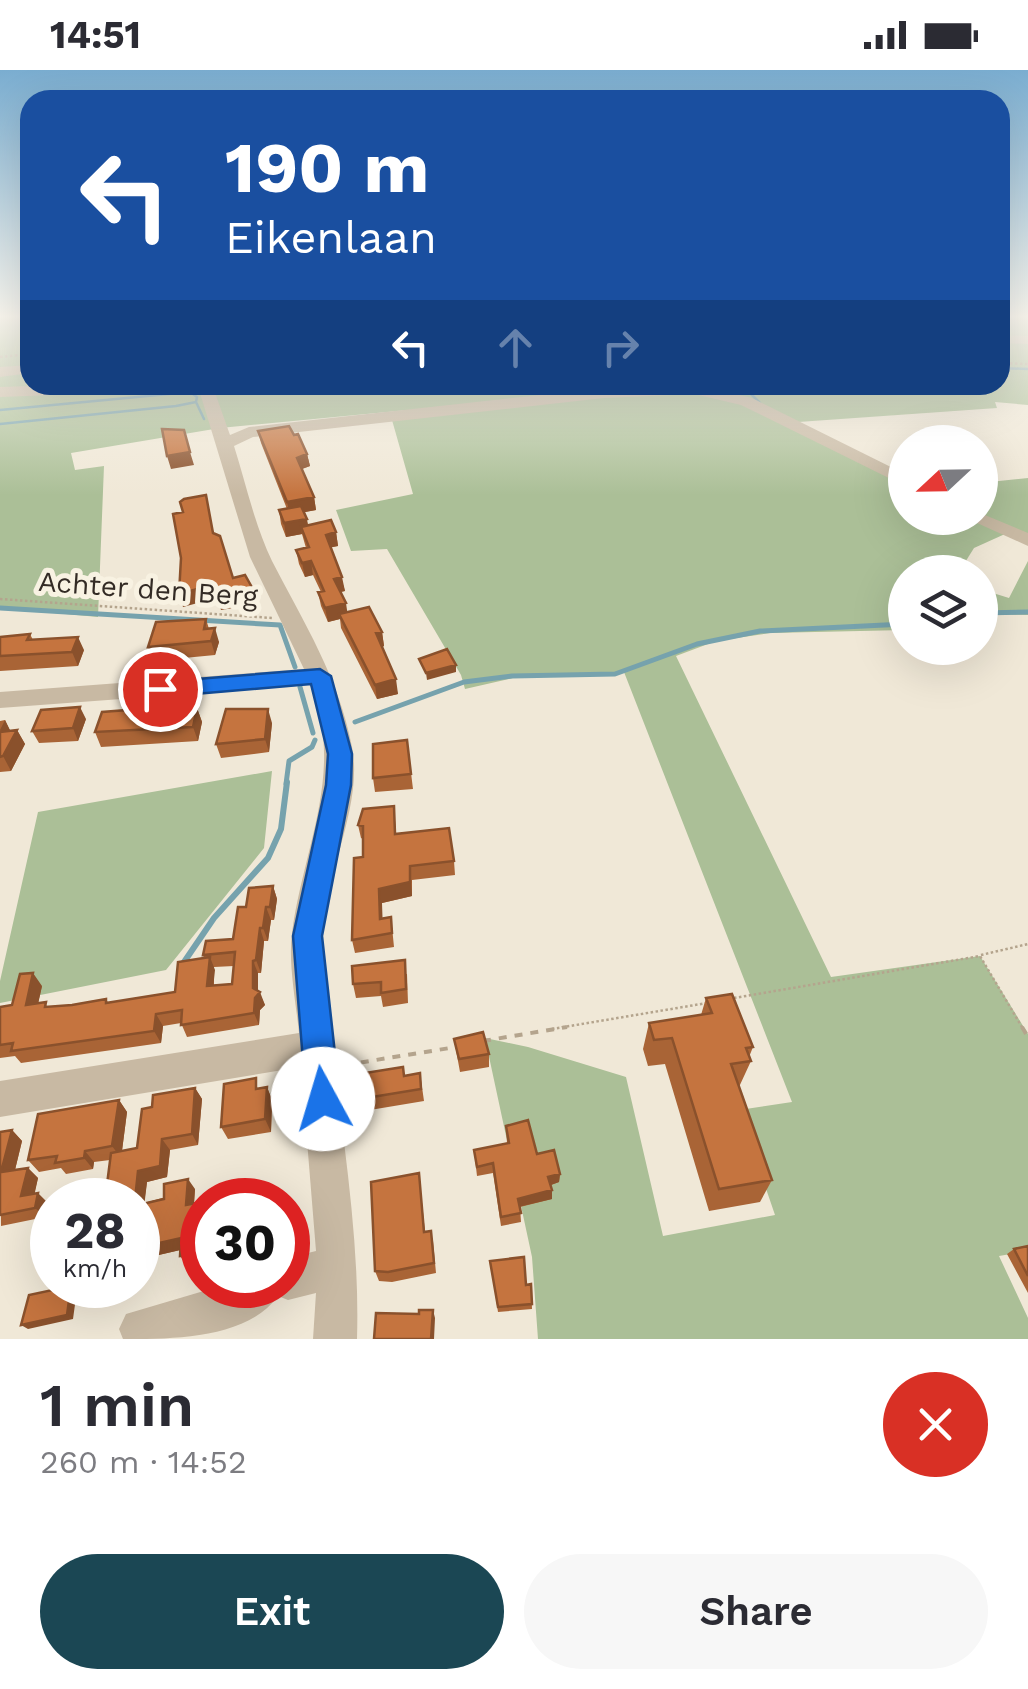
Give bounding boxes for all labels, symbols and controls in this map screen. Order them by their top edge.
text: 14:51 [50,13,141,57]
text: 190 m [225,127,429,209]
icon: left [60,130,190,260]
text: Eikenlaan [225,211,437,264]
icon: left [383,320,438,375]
icon: ahead [488,320,543,375]
icon: right [593,320,648,375]
north arrow [888,425,998,535]
map controls [888,425,998,665]
button: layers [888,555,998,665]
street label: Achter den Berg [37,565,259,613]
pin [118,647,203,732]
icon: arrive [133,662,188,717]
position arrow [271,1047,375,1151]
speed limit sign: 30 [180,1178,310,1308]
text: 28 [64,1201,126,1260]
text: km/h [63,1254,127,1283]
text: 1 min [40,1370,194,1441]
button: close [883,1372,988,1477]
text: 260 m · 14:52 [40,1443,247,1481]
button: Exit [40,1554,504,1669]
button: Share [524,1554,988,1669]

